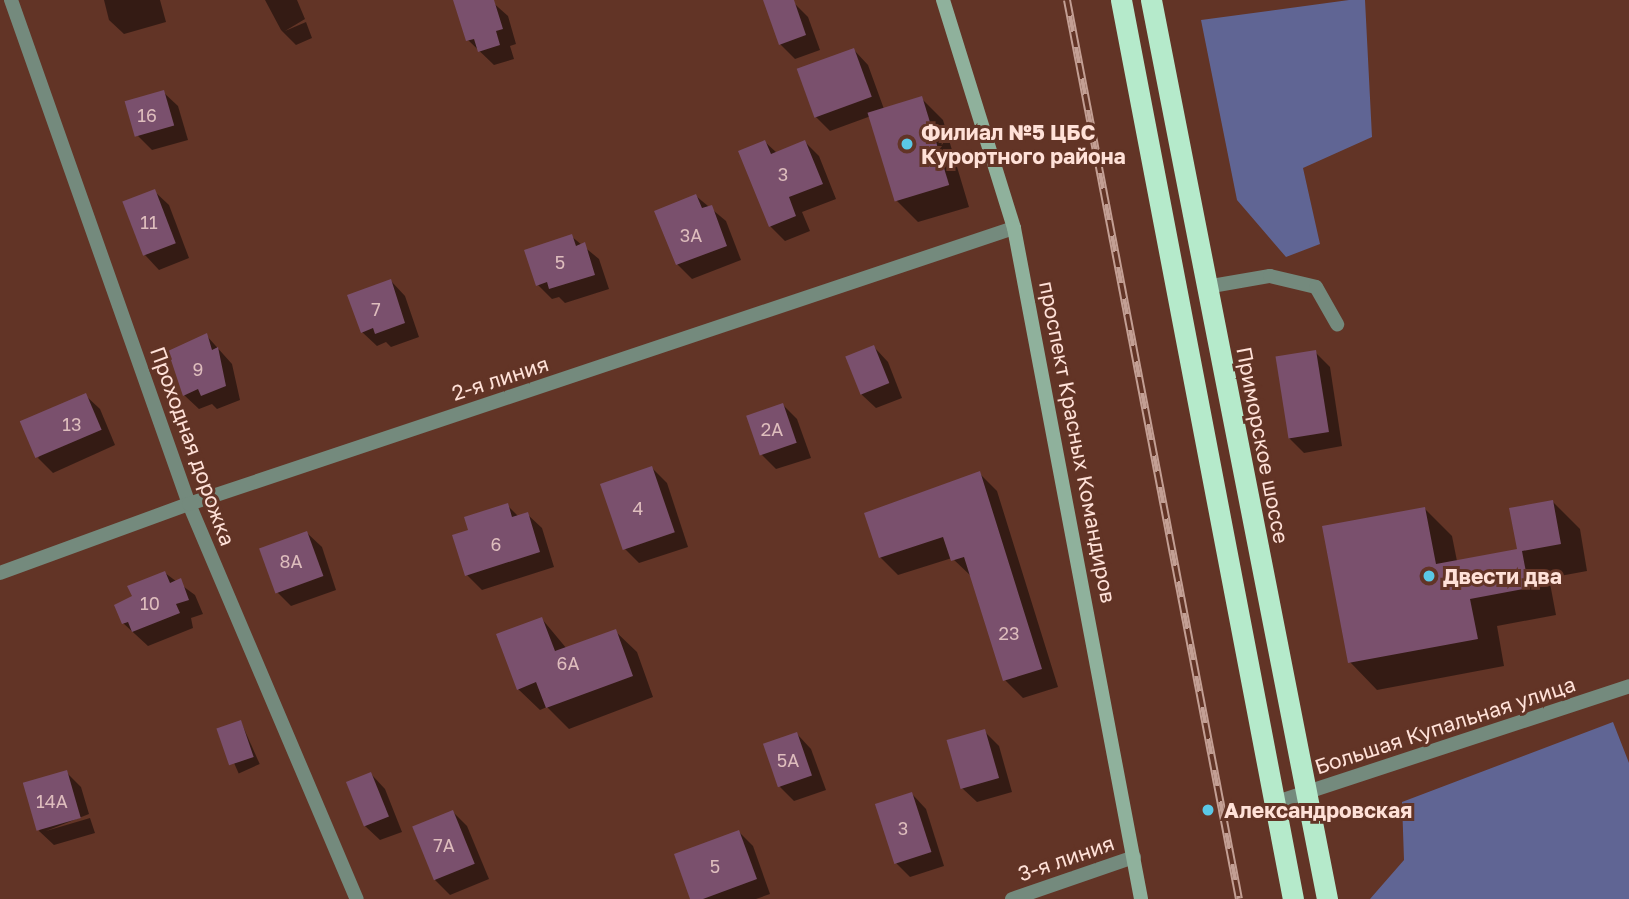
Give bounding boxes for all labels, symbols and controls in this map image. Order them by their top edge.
house number: 16 [137,104,157,126]
place label: Филиал №5 ЦБС Курортного района [921,119,1126,169]
marker: Филиал №5 ЦБС Курортного района [899,136,915,152]
house number: 3 [778,163,788,185]
house number: 11 [140,211,158,233]
house number: 3А [680,224,702,246]
house number: 5 [555,251,565,273]
street label: проспект Красных Командиров [1034,279,1122,605]
house number: 7 [371,298,381,320]
street label: Проходная дорожка [145,343,241,549]
street label: Приморское шоссе [1232,344,1294,546]
street label: 2-я линия [449,351,551,405]
house number: 9 [193,358,203,380]
house number: 13 [62,413,82,435]
house number: 2А [761,418,783,440]
house number: 4 [633,497,643,519]
house number: 6 [491,533,501,555]
house number: 8А [279,550,303,572]
place label: Двести два [1443,563,1562,589]
marker: Двести два [1421,568,1437,584]
house number: 10 [140,592,160,614]
house number: 23 [999,622,1019,644]
house number: 6А [557,652,579,674]
street label: Большая Купальная улица [1311,671,1579,779]
house number: 5А [777,749,799,771]
house number: 14А [36,790,68,812]
place label: Александровская [1224,797,1412,823]
marker: Александровская [1198,800,1218,820]
house number: 3 [898,817,908,839]
street label: 3-я линия [1015,830,1117,886]
house number: 7А [433,834,455,856]
house number: 5 [710,855,720,877]

